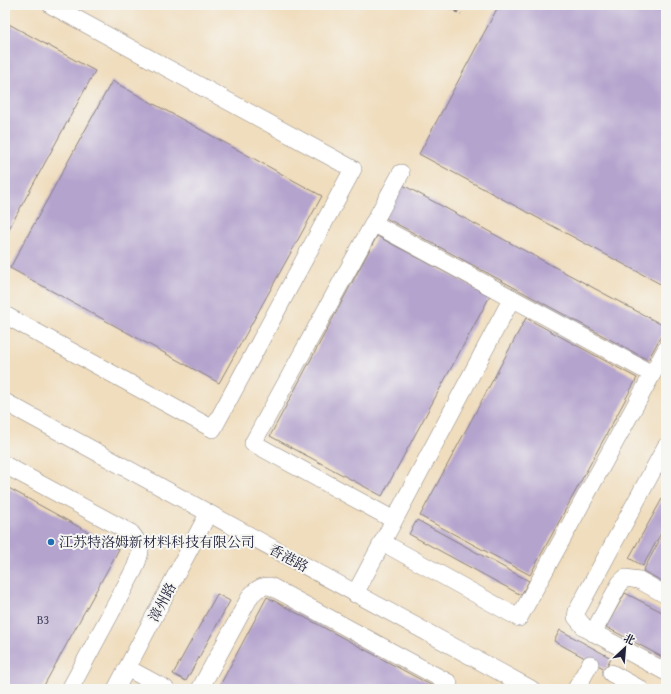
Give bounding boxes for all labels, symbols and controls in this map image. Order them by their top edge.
place label: 江苏特洛姆新材料科技有限公司 [59,532,255,552]
marker: 江苏特洛姆新材料科技有限公司 [46,537,56,547]
street label: 香港路 [266,539,312,577]
street label: 漳州路 [143,579,181,625]
house number: B3 [37,611,50,628]
north arrow [605,628,645,668]
text: 北 [621,629,638,649]

